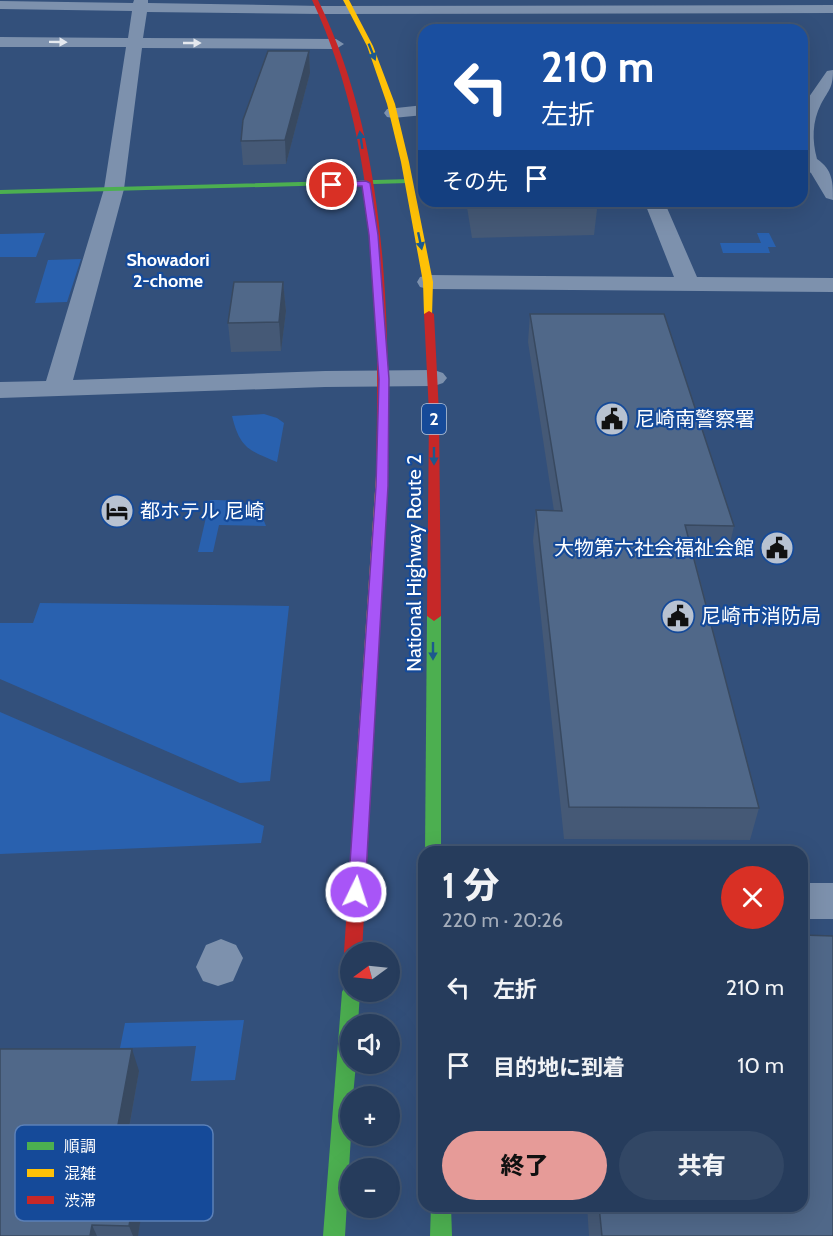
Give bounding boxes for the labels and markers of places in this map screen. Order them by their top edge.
pin [306,159,357,210]
public building icon: 尼崎南警察署 [594,401,630,437]
place label: 尼崎南警察署 [635,407,755,431]
hotel icon: 都ホテル 尼崎 [99,493,135,529]
place label: 都ホテル 尼崎 [140,499,265,523]
public building icon: 大物第六社会福祉会館 [759,530,795,566]
place label: 大物第六社会福祉会館 [554,536,754,560]
public building icon: 尼崎市消防局 [660,598,696,634]
place label: 尼崎市消防局 [701,604,821,628]

